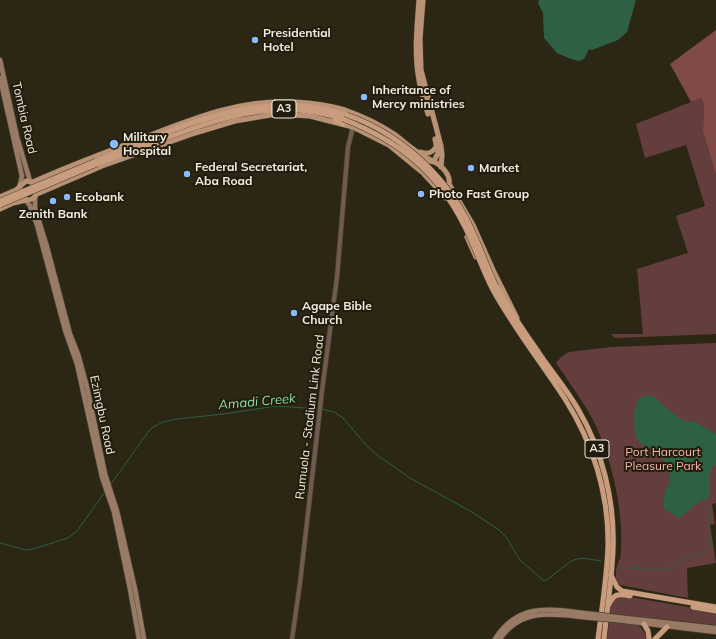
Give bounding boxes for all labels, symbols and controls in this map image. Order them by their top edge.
place label: Presidential Hotel [263,26,331,54]
marker: Presidential Hotel [250,35,260,45]
street label: Tombia Road [9,81,39,155]
place label: Inheritance of Mercy ministries [372,83,465,111]
marker: Inheritance of Mercy ministries [359,92,369,102]
road number: A3 [272,100,296,118]
place label: Military Hospital [123,130,171,158]
marker: Military Hospital [108,138,120,150]
place label: Federal Secretariat, Aba Road [195,160,307,188]
place label: Market [479,161,519,175]
marker: Market [466,163,476,173]
marker: Federal Secretariat, Aba Road [182,169,192,179]
place label: Photo Fast Group [429,187,529,201]
marker: Photo Fast Group [416,189,426,199]
place label: Ecobank [75,190,124,204]
marker: Ecobank [62,192,72,202]
marker: Zenith Bank [48,196,58,206]
place label: Zenith Bank [19,207,87,221]
place label: Agape Bible Church [302,299,372,327]
marker: Agape Bible Church [289,308,299,318]
street label: Rumuola - Stadium Link Road [293,334,327,500]
street label: Ezimgbu Road [87,374,117,456]
water label: Amadi Creek [218,391,296,413]
road number: A3 [585,440,609,458]
park label: Port Harcourt Pleasure Park [625,445,701,473]

